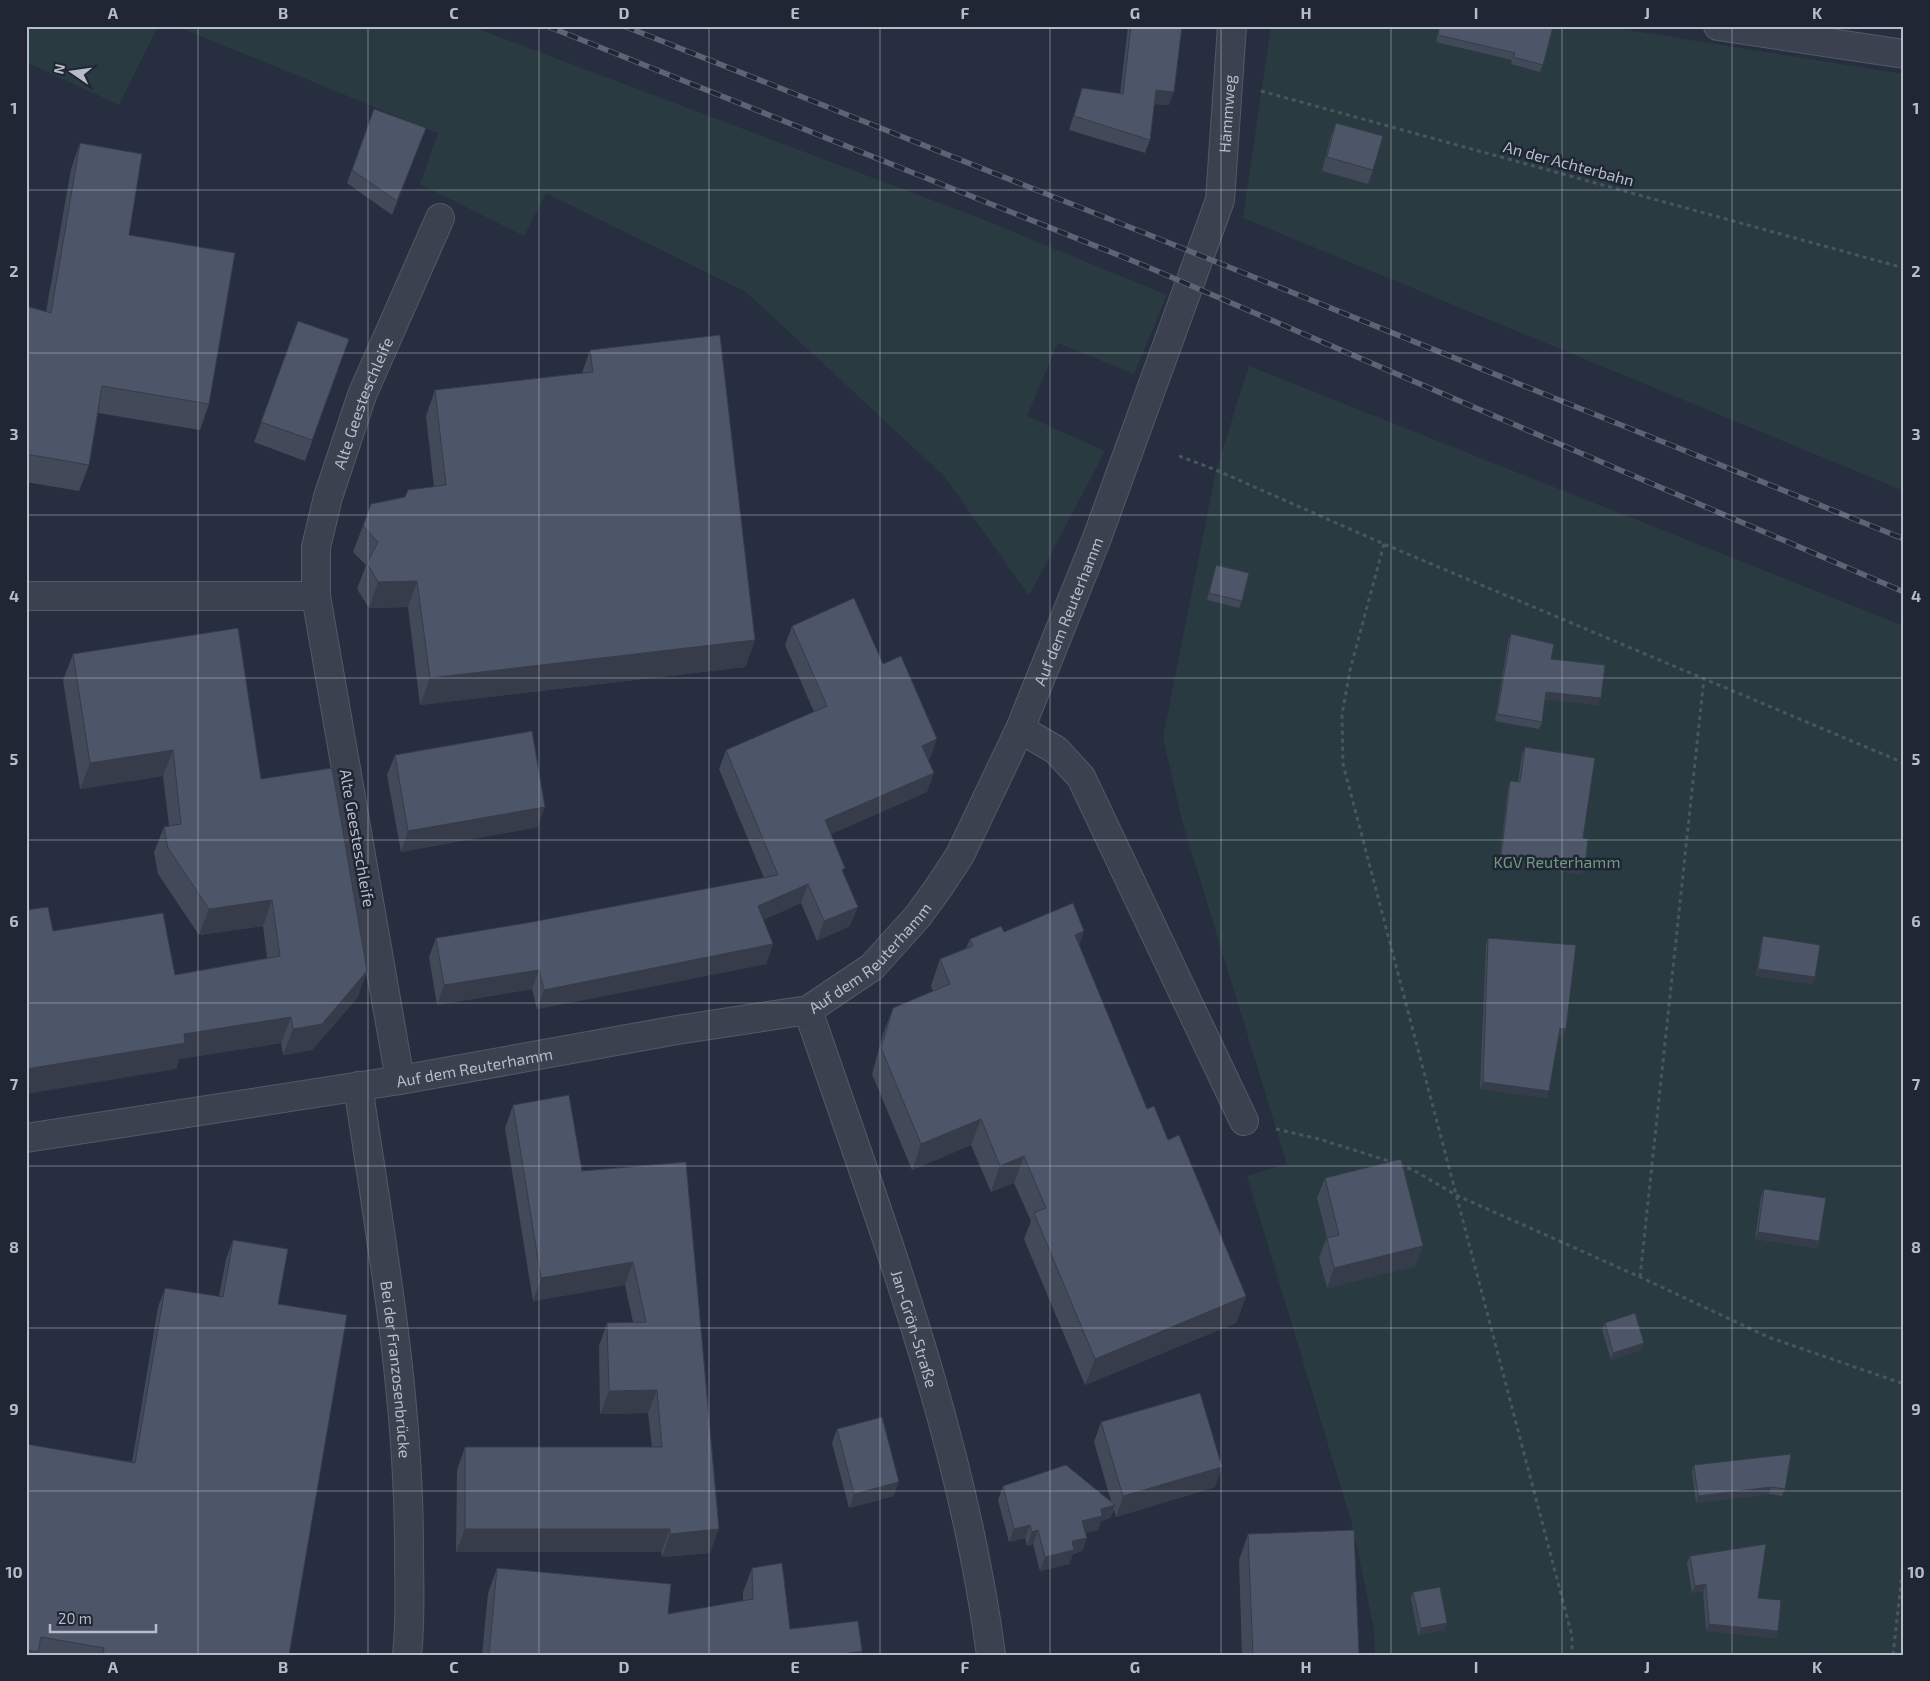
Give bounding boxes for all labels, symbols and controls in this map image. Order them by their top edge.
text: A [108,3,119,22]
text: B [278,3,288,22]
text: C [449,3,459,22]
text: D [619,3,630,22]
text: E [790,3,800,22]
text: F [961,3,970,22]
text: G [1130,3,1140,22]
text: H [1300,3,1312,22]
text: I [1474,3,1478,22]
text: J [1644,3,1650,22]
text: K [1812,3,1823,22]
north arrow [48,48,98,98]
text: N [49,62,68,76]
street label: Hämmweg [1214,74,1238,153]
text: 1 [11,98,17,117]
text: 1 [1913,98,1919,117]
street label: An der Achterbahn [1502,136,1636,190]
text: 2 [9,261,19,280]
text: 2 [1911,261,1921,280]
street label: Alte Geesteschleife [329,334,396,471]
text: 3 [9,424,19,443]
text: 3 [1911,424,1921,443]
street label: Auf dem Reuterhamm [1029,534,1106,688]
text: 4 [9,586,19,605]
text: 4 [1911,586,1921,605]
text: 5 [10,749,19,768]
text: 5 [1912,749,1921,768]
street label: Alte Geesteschleife [336,767,380,909]
park label: KGV Reuterhamm [1494,852,1620,871]
street label: Auf dem Reuterhamm [805,898,935,1017]
text: 6 [9,911,19,930]
text: 6 [1911,911,1921,930]
street label: Auf dem Reuterhamm [395,1043,554,1090]
text: 7 [10,1074,19,1093]
text: 7 [1912,1074,1921,1093]
text: 8 [9,1237,19,1256]
text: 8 [1911,1237,1921,1256]
street label: Jan-Grön-Straße [888,1267,942,1389]
street label: Bei der Franzosenbrücke [378,1279,416,1459]
text: 9 [9,1399,19,1418]
text: 9 [1911,1399,1921,1418]
text: 10 [5,1562,23,1581]
text: 10 [1907,1562,1925,1581]
scale bar [50,1601,156,1633]
text: 20 m [58,1609,92,1627]
text: A [108,1657,119,1676]
text: B [278,1657,288,1676]
text: C [449,1657,459,1676]
text: D [619,1657,630,1676]
text: E [790,1657,800,1676]
text: F [961,1657,970,1676]
text: G [1130,1657,1140,1676]
text: H [1300,1657,1312,1676]
text: I [1474,1657,1478,1676]
text: J [1644,1657,1650,1676]
text: K [1812,1657,1823,1676]

